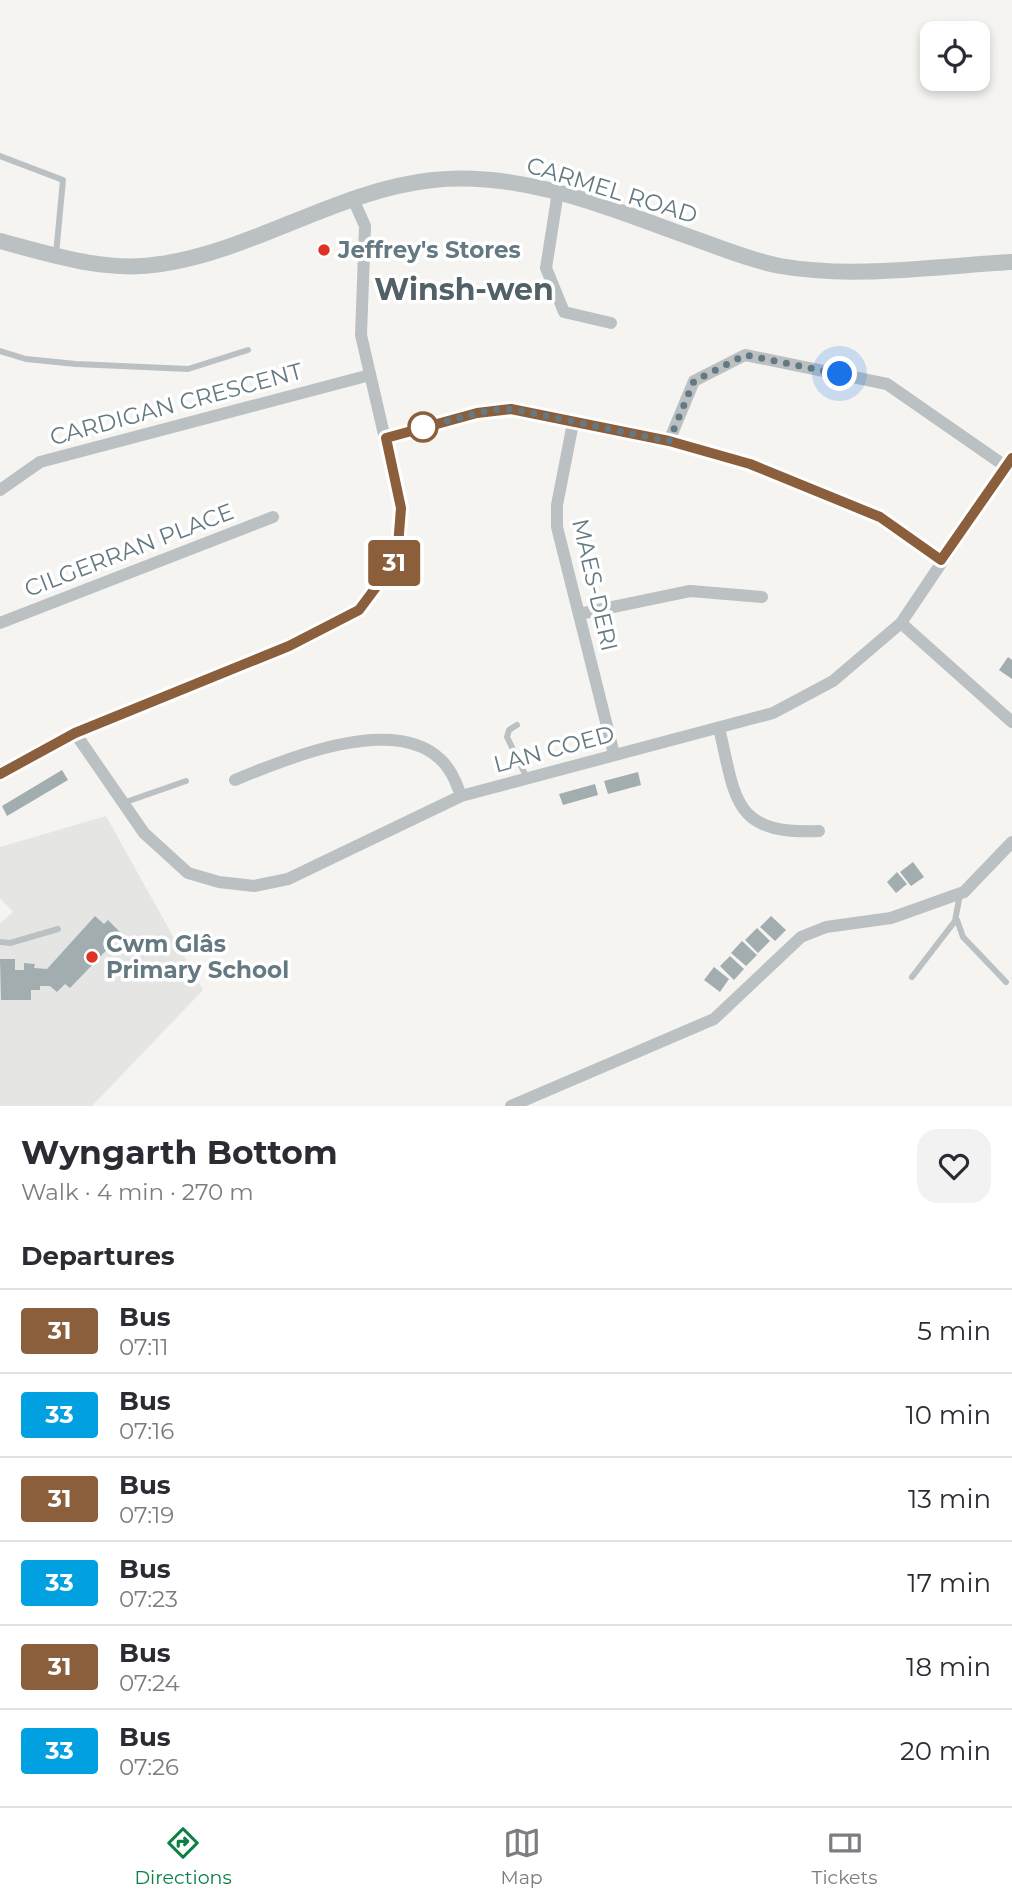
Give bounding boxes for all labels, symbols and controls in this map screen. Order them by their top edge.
map controls [920,21,990,91]
button: locate [920,21,990,91]
street label: CARMEL ROAD [523,151,701,229]
place label: Jeffrey's Stores [337,236,521,264]
marker: Jeffrey's Stores [316,242,332,258]
district label: Winsh-wen [374,271,554,308]
your location [822,356,857,391]
street label: CARDIGAN CRESCENT [47,357,306,451]
unlabelled marker [408,412,438,442]
street label: CILGERRAN PLACE [20,497,238,603]
street label: MAES-DERI [566,516,624,654]
line badge: 31 [362,540,426,586]
text: 31 [382,548,406,577]
street label: LAN COED [491,719,617,779]
place label: Cwm Glâs Primary School [106,930,289,984]
marker: Cwm Glâs Primary School [84,949,100,965]
button: heart [917,1129,991,1203]
text: Wyngarth Bottom [21,1132,338,1172]
text: Walk · 4 min · 270 m [21,1178,254,1206]
text: Departures [21,1240,175,1272]
text: Bus [119,1301,171,1333]
text: 5 min [917,1315,991,1347]
text: 31 [48,1316,71,1345]
text: 07:11 [119,1333,169,1361]
text: Bus [119,1385,171,1417]
text: 10 min [905,1399,991,1431]
text: 33 [45,1400,74,1429]
text: 07:16 [119,1417,174,1445]
text: Bus [119,1469,171,1501]
text: 13 min [908,1483,991,1515]
text: 31 [48,1484,71,1513]
text: 07:19 [119,1501,174,1529]
text: Bus [119,1553,171,1585]
text: 17 min [907,1567,991,1599]
text: 33 [45,1568,74,1597]
text: 07:23 [119,1585,178,1613]
text: Bus [119,1637,171,1669]
text: 18 min [906,1651,991,1683]
text: 31 [48,1652,71,1681]
text: 07:24 [119,1669,180,1697]
text: Bus [119,1721,171,1753]
text: 20 min [900,1735,991,1767]
text: 33 [45,1736,74,1765]
text: 07:26 [119,1753,179,1781]
tab: Directions [134,1824,232,1889]
tab: Map [501,1824,543,1889]
tab: Tickets [812,1824,878,1889]

